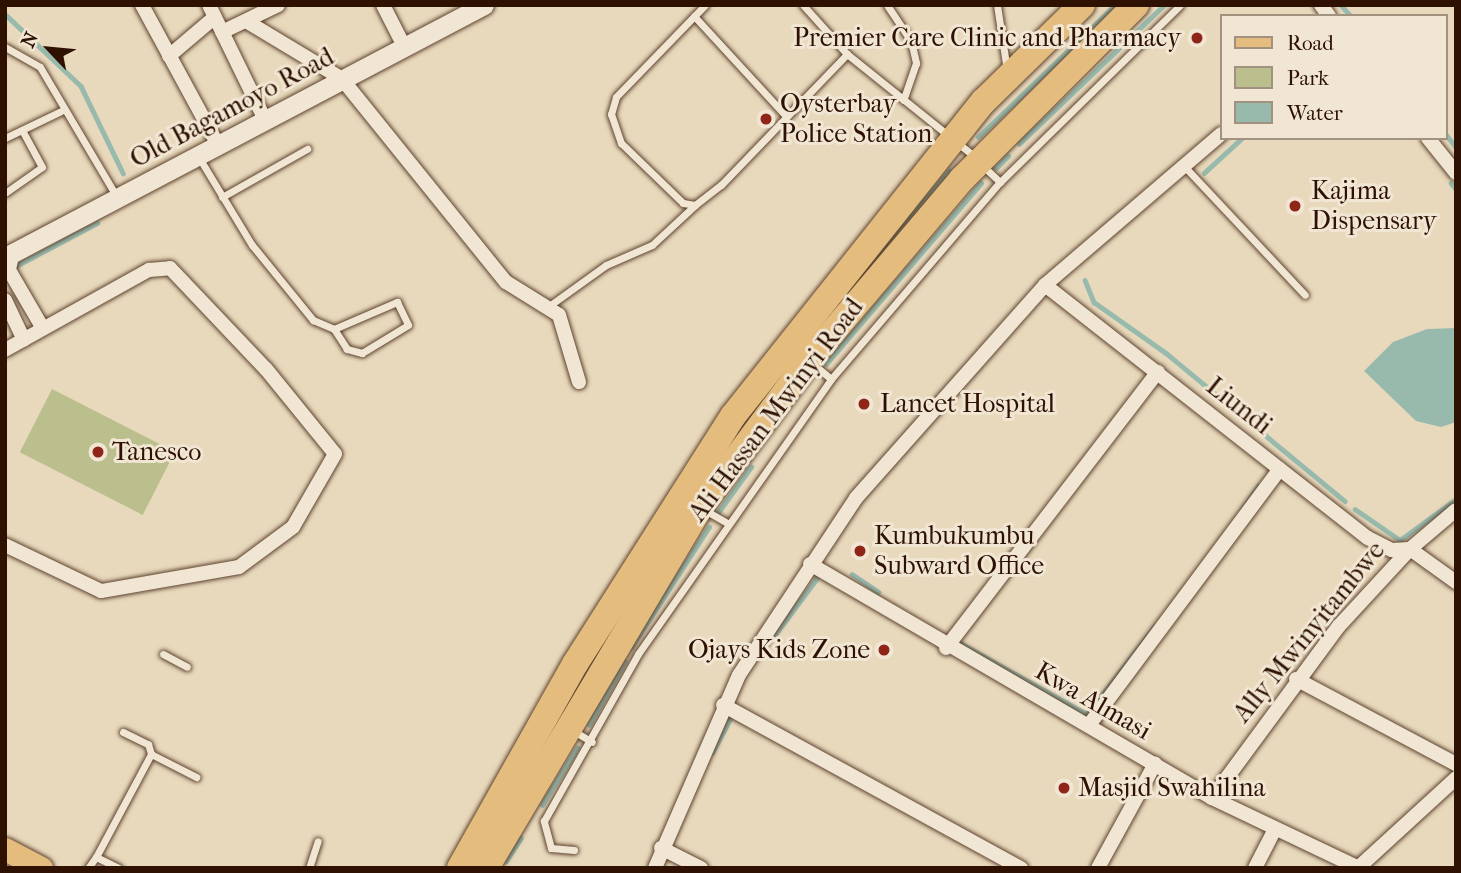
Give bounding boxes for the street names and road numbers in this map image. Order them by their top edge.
street label: Old Bagamoyo Road [125,41,339,175]
street label: Ali Hassan Mwinyi Road [682,292,870,528]
street label: Liundi [1200,371,1278,441]
street label: Ally Mwinyitambwe [1227,535,1391,729]
street label: Kwa Almasi [1029,655,1157,747]

